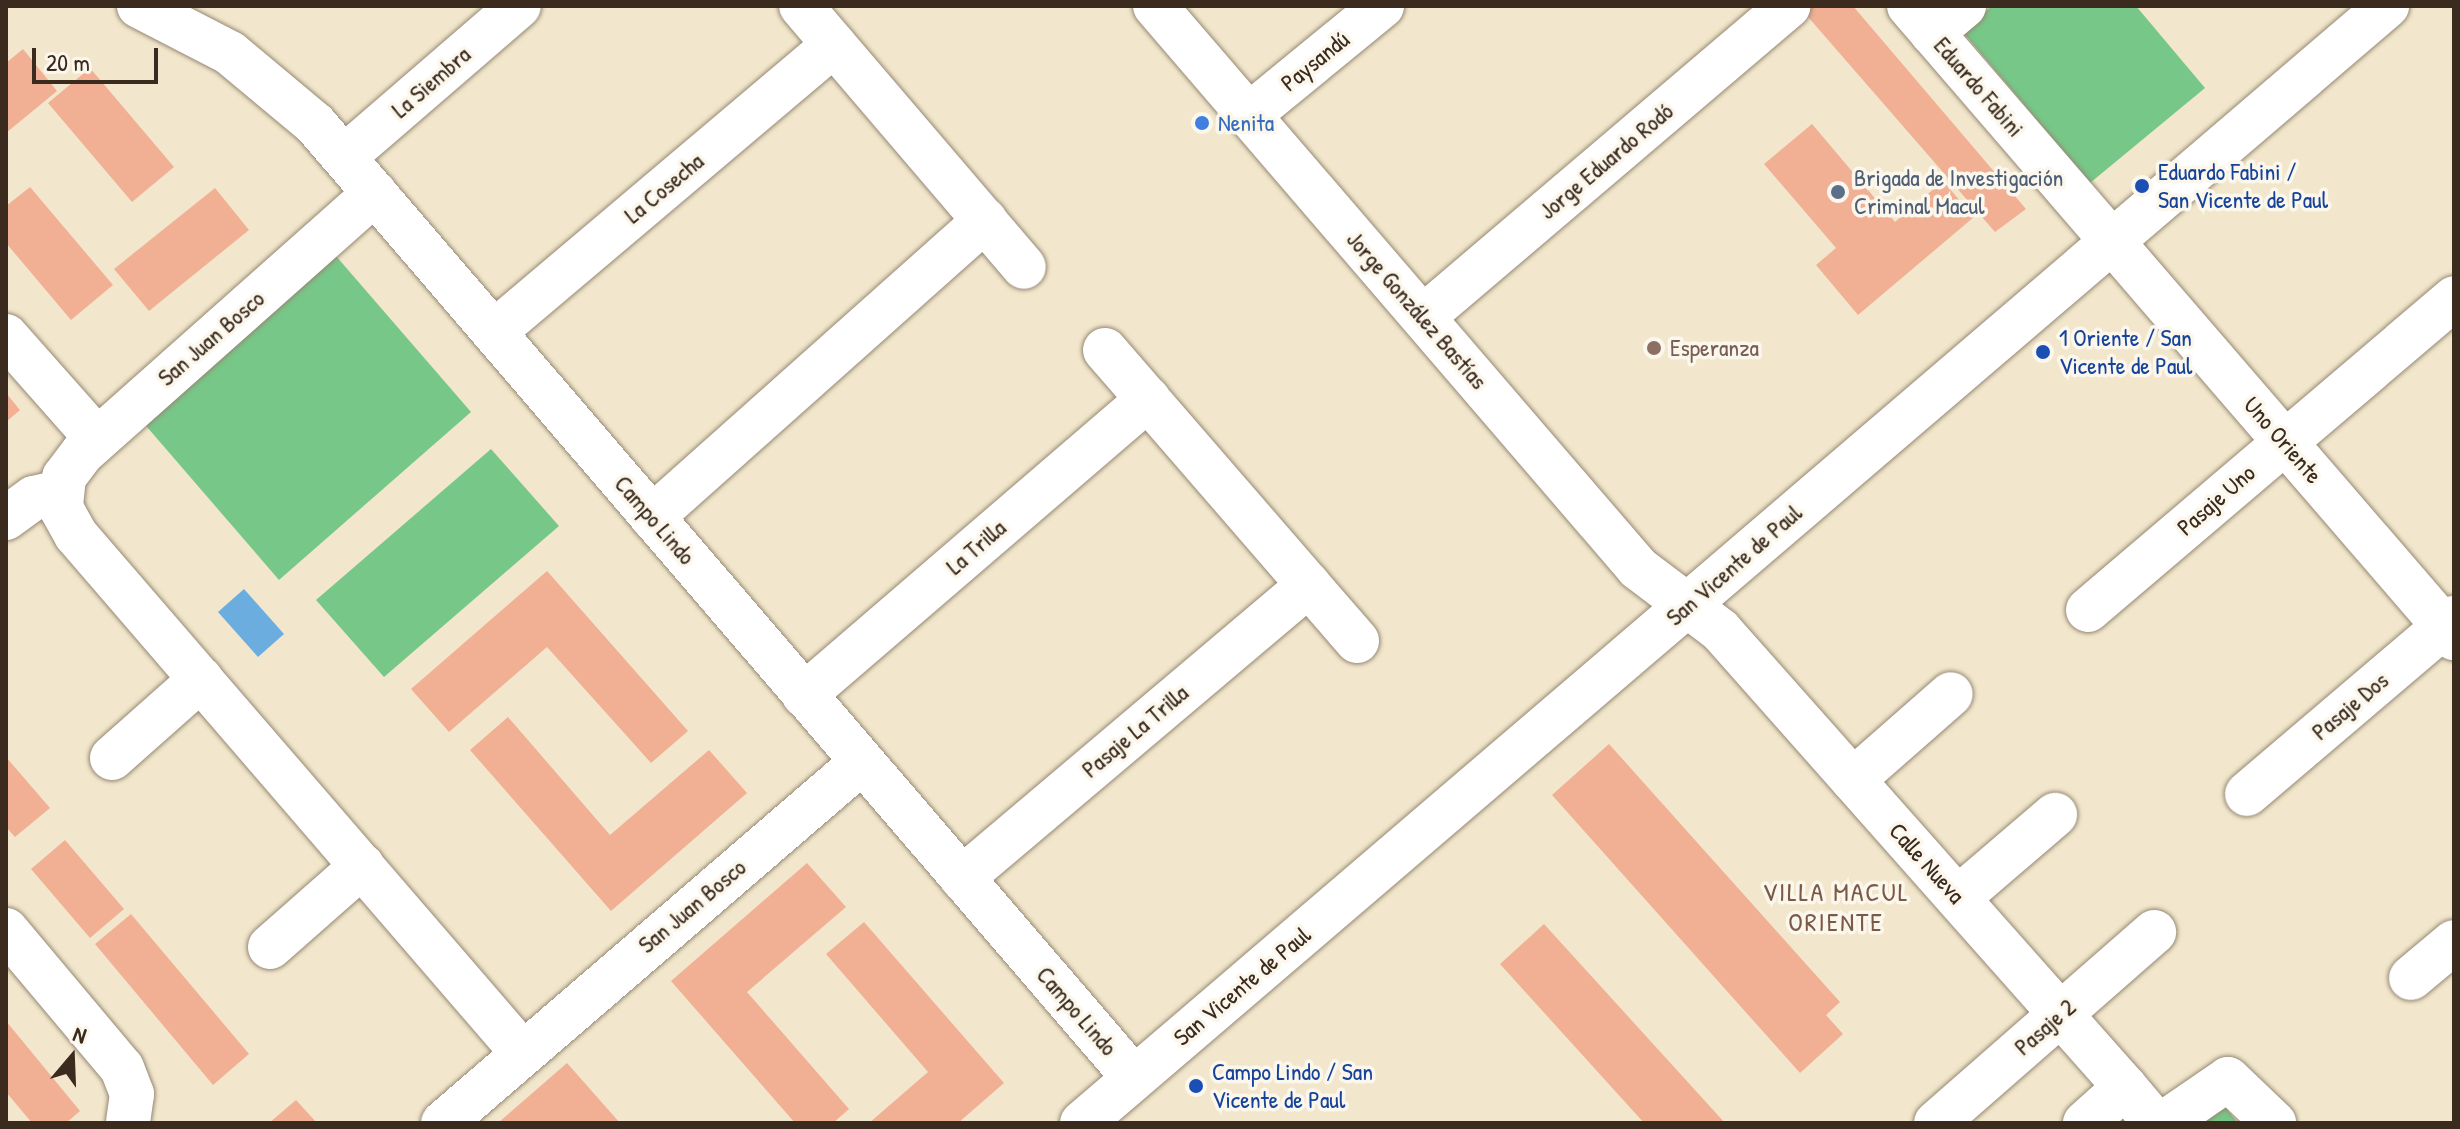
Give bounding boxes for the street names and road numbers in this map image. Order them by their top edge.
street label: Paysandú [1275,25,1355,97]
street label: Eduardo Fabini [1928,31,2030,143]
street label: La Siembra [386,40,476,124]
street label: Jorge Eduardo Rodó [1533,97,1679,225]
street label: La Cosecha [619,147,709,229]
street label: Jorge González Bastías [1340,225,1494,395]
street label: San Juan Bosco [152,284,270,392]
street label: Uno Oriente [2238,391,2328,489]
street label: Pasaje Uno [2171,458,2261,542]
street label: Campo Lindo [609,470,701,570]
street label: San Vicente de Paul [1660,498,1808,632]
street label: La Trilla [940,513,1012,581]
street label: Pasaje Dos [2306,666,2394,746]
street label: Pasaje La Trilla [1076,678,1194,784]
street label: Calle Nueva [1883,817,1971,909]
street label: San Juan Bosco [633,853,751,959]
street label: San Vicente de Paul [1168,920,1316,1052]
street label: Campo Lindo [1031,961,1123,1061]
street label: Pasaje 2 [2009,993,2081,1061]

